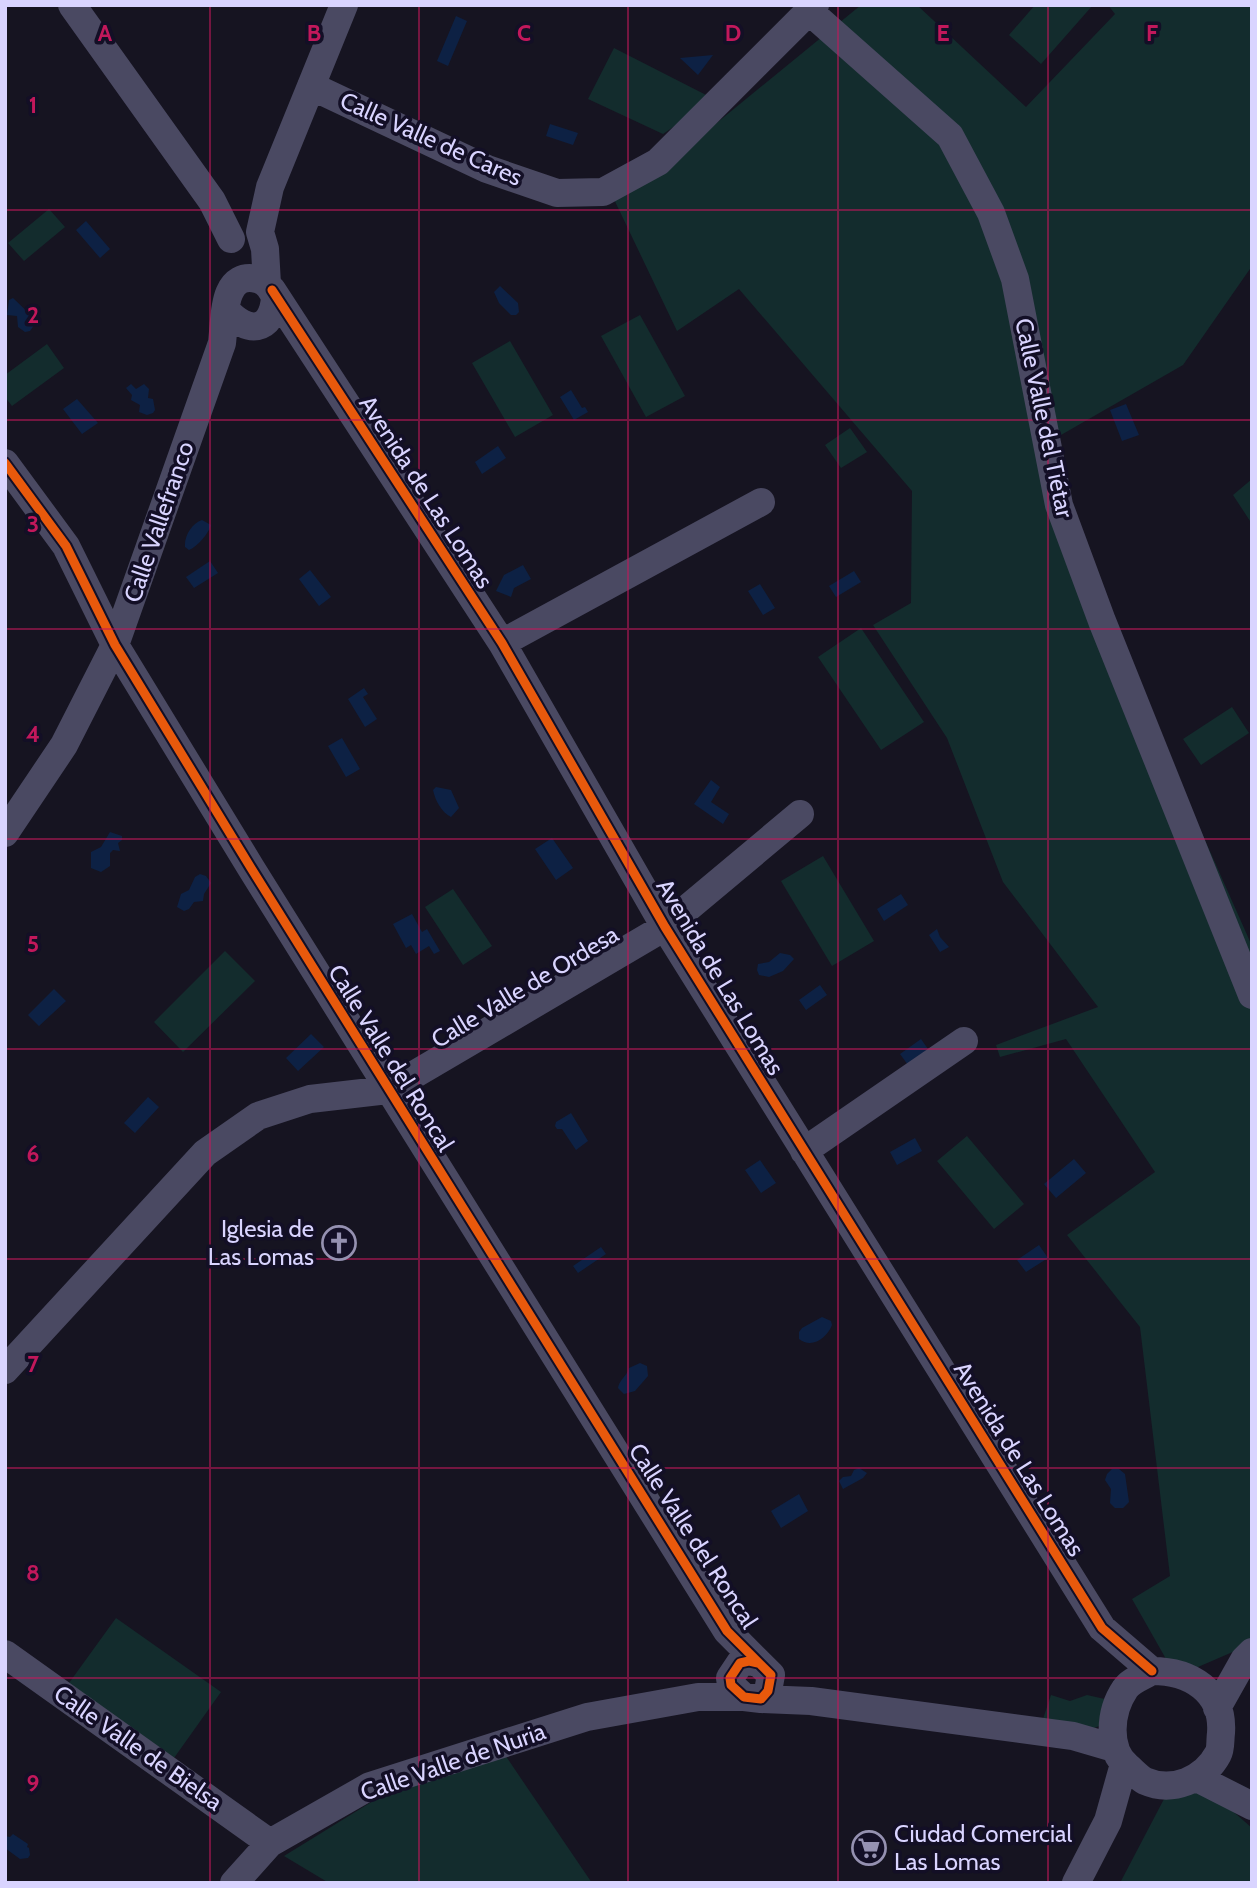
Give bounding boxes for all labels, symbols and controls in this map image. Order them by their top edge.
text: A [98,19,113,47]
text: B [307,19,321,47]
text: C [517,19,531,47]
text: D [725,19,741,47]
text: E [936,19,950,47]
text: F [1146,19,1158,47]
street label: Calle Valle de Cares [336,85,527,192]
text: 1 [29,91,37,119]
text: 2 [27,301,39,329]
street label: Calle Valle del Tiétar [1009,316,1080,521]
street label: Avenida de Las Lomas [353,390,500,594]
street label: Calle Vallefranco [117,438,200,606]
text: 3 [27,510,39,538]
text: 4 [26,720,40,748]
street label: Avenida de Las Lomas [650,873,791,1080]
street label: Calle Valle de Ordesa [426,919,624,1054]
text: 5 [27,930,39,958]
street label: Calle Valle del Roncal [322,959,461,1157]
text: 6 [27,1140,39,1168]
place label: Iglesia de Las Lomas [208,1214,314,1271]
church icon: Iglesia de Las Lomas [320,1224,358,1262]
text: 7 [27,1350,39,1378]
street label: Avenida de Las Lomas [948,1356,1091,1561]
street label: Calle Valle del Roncal [623,1438,764,1634]
text: 8 [26,1559,40,1587]
street label: Calle Valle de Bielsa [48,1679,228,1817]
street label: Calle Valle de Nuria [357,1716,550,1807]
text: 9 [27,1769,39,1797]
place label: Ciudad Comercial Las Lomas [894,1819,1073,1876]
supermarket icon: Ciudad Comercial Las Lomas [850,1829,888,1867]

